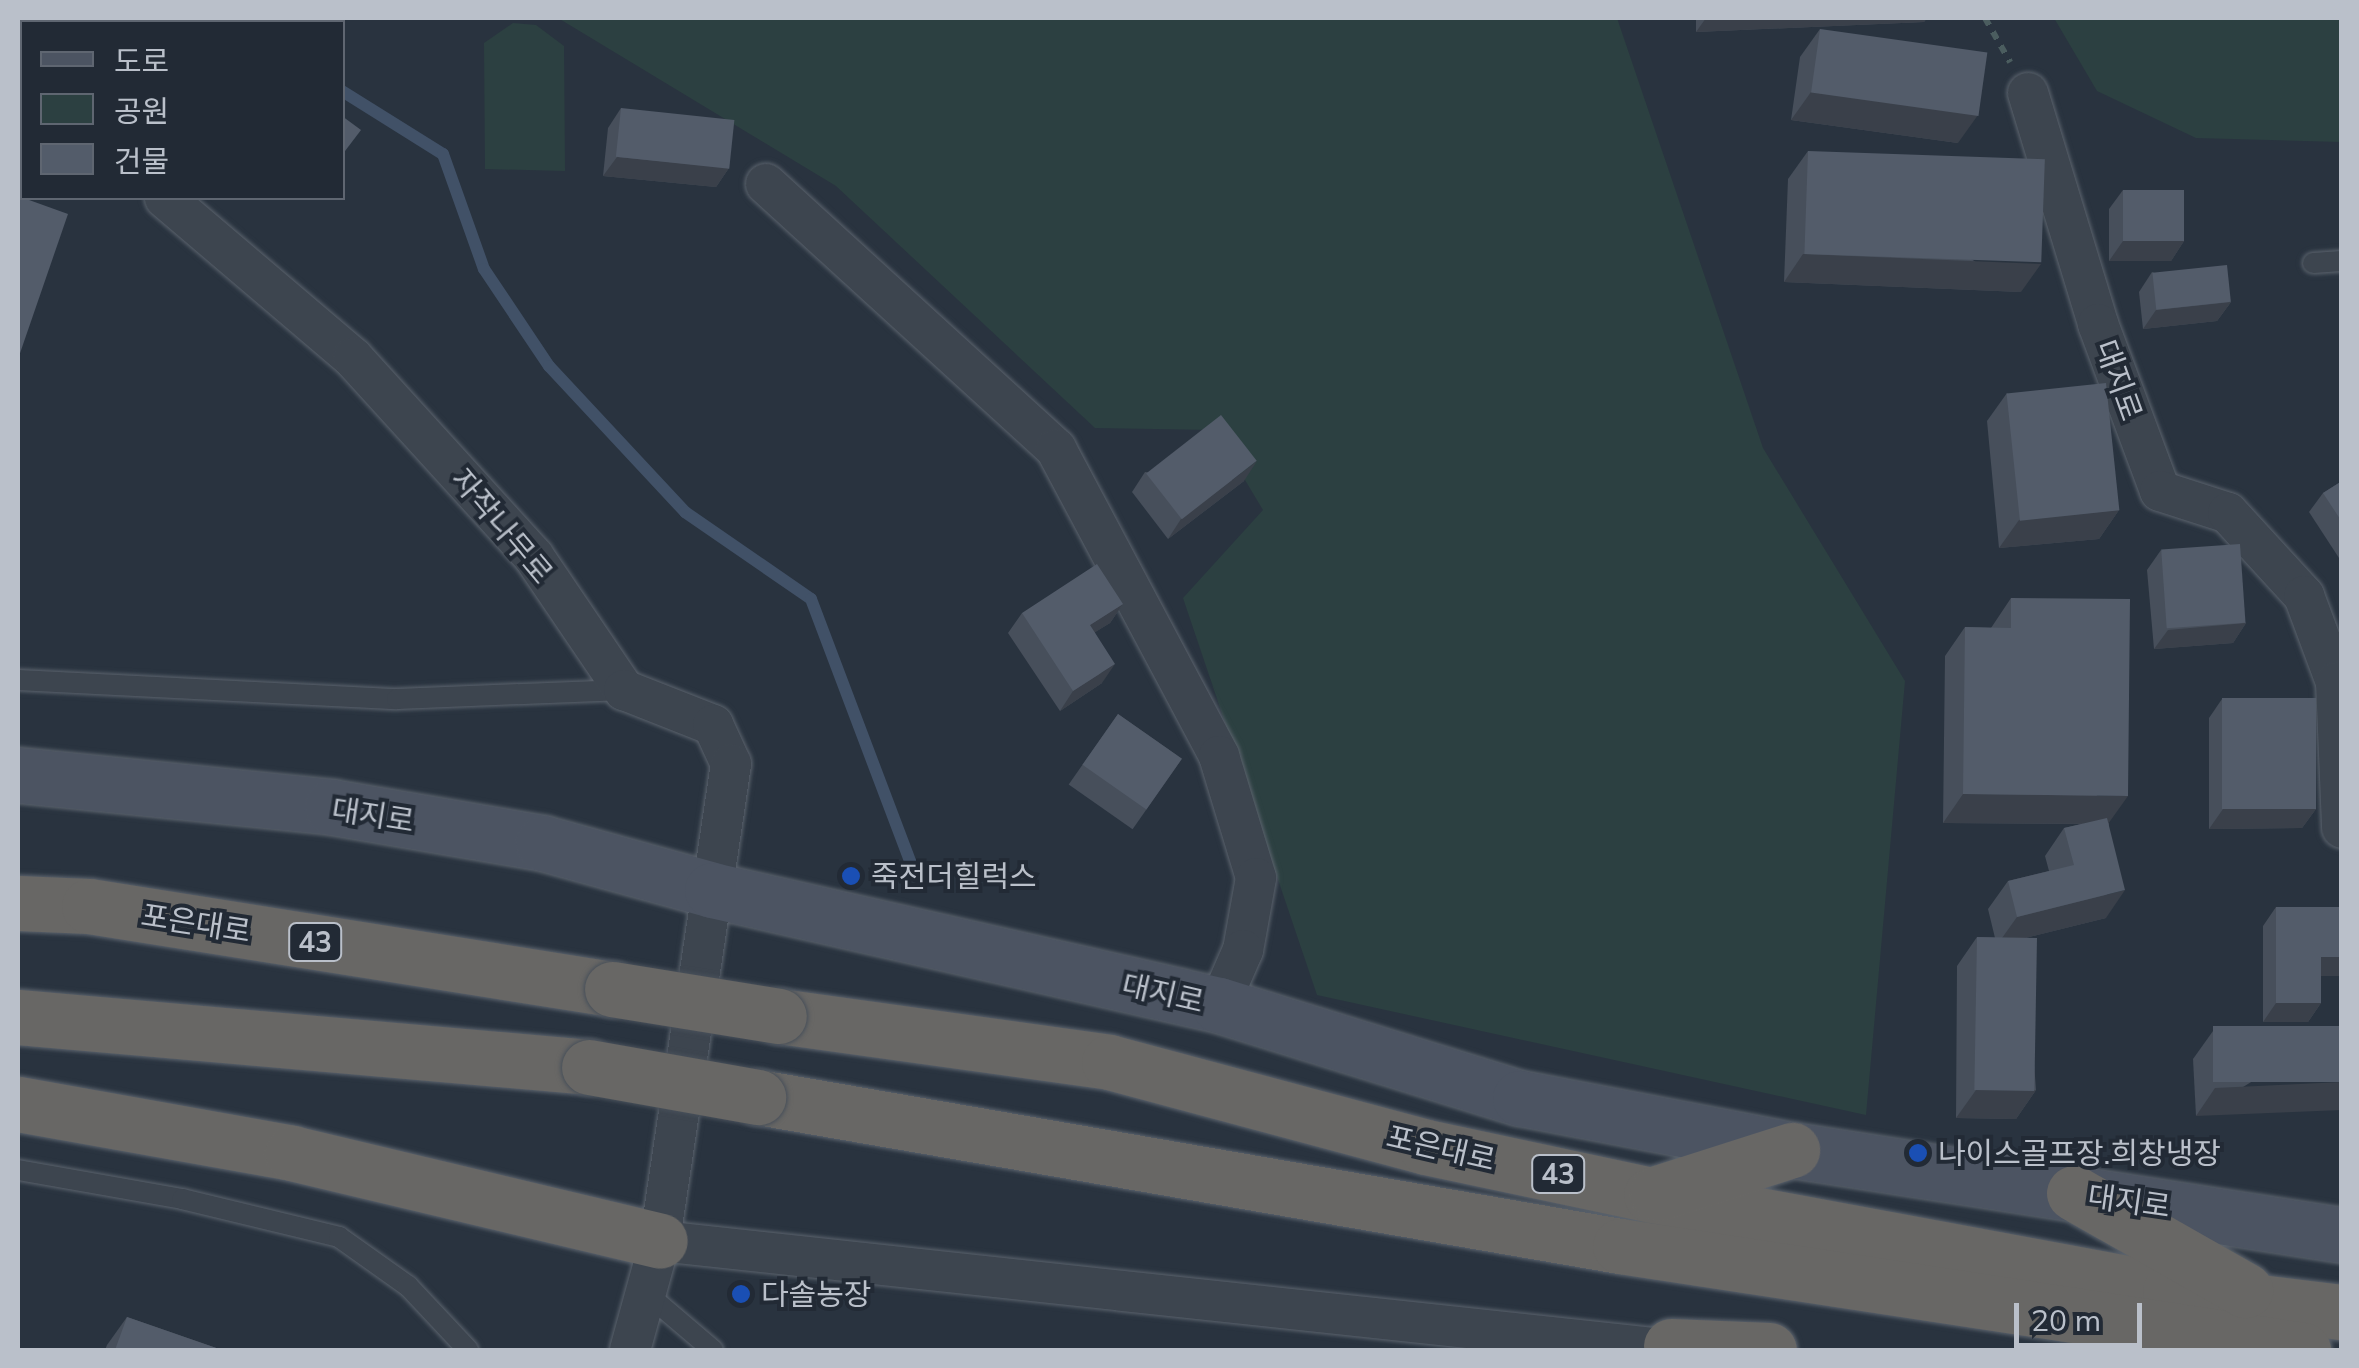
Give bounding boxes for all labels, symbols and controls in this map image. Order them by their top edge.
legend [20,20,345,200]
text: 도로 [114,42,169,80]
text: 공원 [114,92,169,130]
text: 건물 [114,142,169,180]
street label: 대지로 [2088,335,2150,425]
street label: 자작나무로 [444,462,560,590]
street label: 대지로 [329,791,417,839]
place label: 죽전더힐럭스 [871,858,1037,894]
marker: 죽전더힐럭스 [840,865,862,887]
street label: 포은대로 [139,897,253,949]
road number: 43 [288,919,342,965]
street label: 대지로 [1119,966,1207,1020]
street label: 포은대로 [1383,1118,1499,1178]
place label: 나이스골프장.희창냉장 [1938,1135,2221,1171]
marker: 나이스골프장.희창냉장 [1907,1142,1929,1164]
road number: 43 [1530,1151,1586,1197]
street label: 대지로 [2085,1177,2173,1225]
place label: 다솔농장 [761,1276,871,1312]
marker: 다솔농장 [730,1283,752,1305]
scale bar [2019,1283,2146,1345]
text: 20 m [2031,1301,2101,1339]

